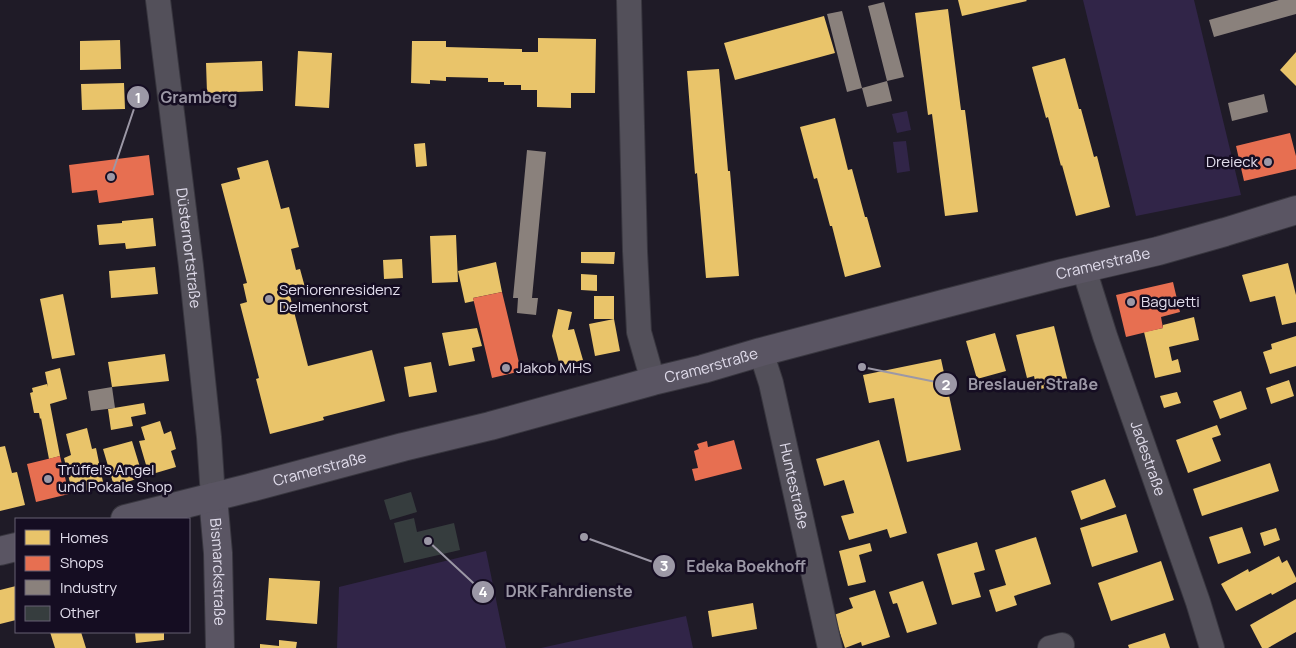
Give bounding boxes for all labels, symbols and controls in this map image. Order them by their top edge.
callout: Gramberg [125,82,247,113]
text: Gramberg [161,86,237,108]
text: 1 [135,87,141,108]
place label: Dreieck [1206,151,1259,172]
marker: Dreieck [1262,156,1274,168]
street label: Düsternortstraße [171,187,206,310]
street label: Cramerstraße [1054,242,1152,284]
place label: Seniorenresidenz Delmenhorst [279,279,401,317]
place label: Baguetti [1141,291,1200,312]
marker: Seniorenresidenz Delmenhorst [263,293,275,305]
marker: Baguetti [1125,296,1137,308]
street label: Cramerstraße [662,342,760,388]
place label: Jakob MHS [516,357,591,378]
marker: Jakob MHS [500,362,512,374]
callout: Breslauer Straße [933,369,1108,400]
text: Breslauer Straße [968,373,1098,395]
text: 2 [942,374,951,395]
street label: Jadestraße [1126,418,1171,499]
street label: Huntestraße [775,441,814,531]
street label: Cramerstraße [271,446,369,491]
place label: Trüffel's Angel und Pokale Shop [58,459,173,497]
marker: Trüffel's Angel und Pokale Shop [42,473,54,485]
street label: Bismarckstraße [205,517,231,626]
legend [15,518,190,633]
text: Homes [60,527,109,548]
callout: Edeka Boekhoff [651,551,816,582]
text: Shops [60,552,104,573]
text: 3 [660,555,668,576]
text: Edeka Boekhoff [686,555,806,577]
callout: DRK Fahrdienste [470,576,643,607]
text: Industry [60,577,117,598]
text: DRK Fahrdienste [505,580,633,602]
text: 4 [478,581,488,602]
text: Other [60,602,101,623]

